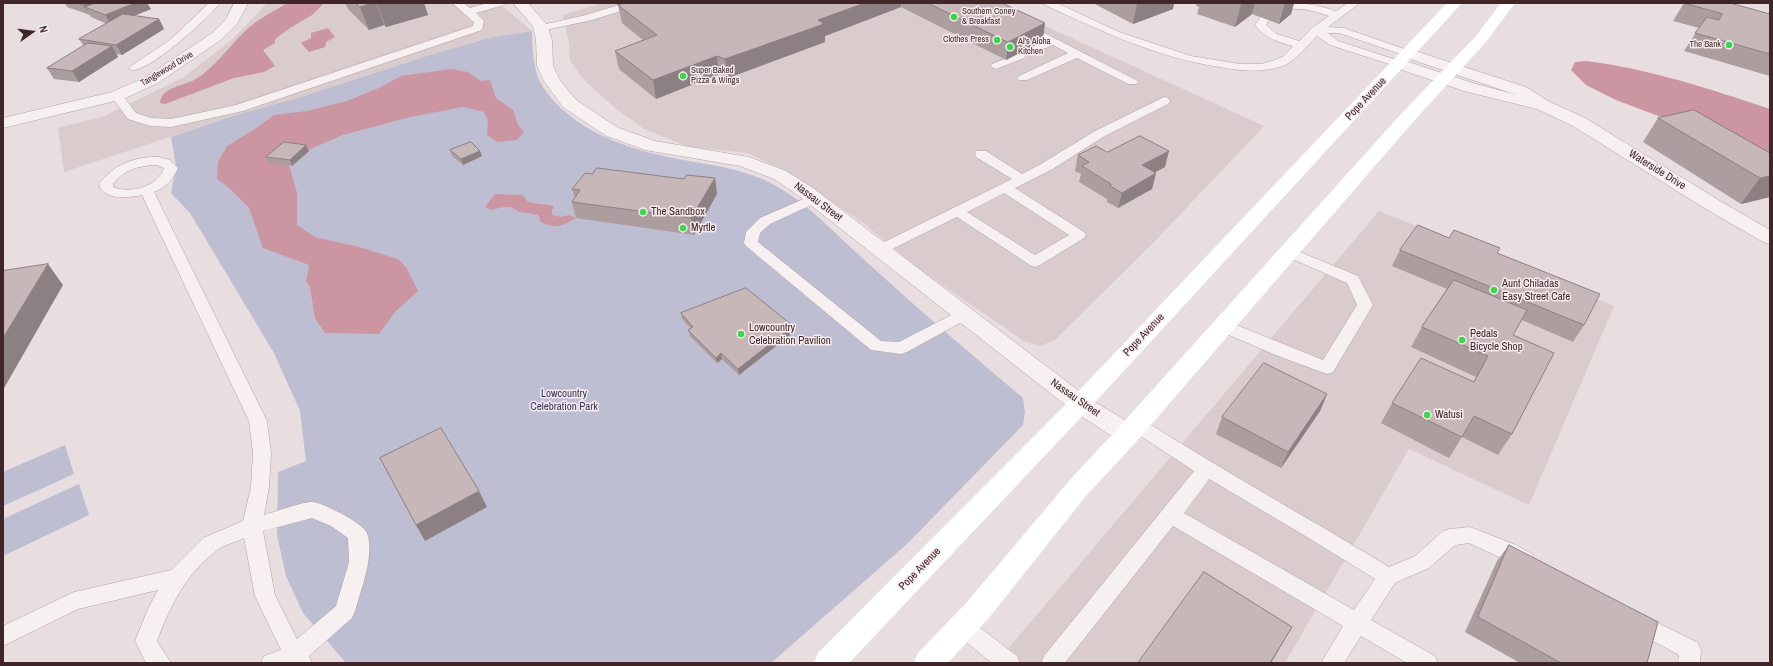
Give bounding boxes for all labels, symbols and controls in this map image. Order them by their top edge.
place label: Southern Coney & Breakfast [962,7,1015,28]
north arrow [12,12,52,52]
marker: Southern Coney & Breakfast [949,12,959,22]
text: N [36,24,51,34]
place label: Clothes Press [943,35,989,45]
marker: Clothes Press [992,35,1002,45]
place label: Al’s Aloha Kitchen [1018,37,1051,58]
place label: The Bank [1689,40,1721,50]
marker: The Bank [1724,40,1734,50]
marker: Al’s Aloha Kitchen [1005,42,1015,52]
street label: Tanglewood Drive [139,49,195,89]
place label: Super Baked Pizza & Wings [691,66,739,87]
marker: Super Baked Pizza & Wings [678,71,688,81]
street label: Pope Avenue [1343,75,1389,123]
street label: Waterside Drive [1626,147,1688,193]
street label: Nassau Street [791,180,845,224]
place label: The Sandbox [651,205,705,219]
marker: The Sandbox [638,207,648,217]
place label: Myrtle [691,221,716,235]
marker: Myrtle [678,223,688,233]
place label: Aunt Chiladas Easy Street Cafe [1502,277,1570,303]
marker: Aunt Chiladas Easy Street Cafe [1489,285,1499,295]
street label: Pope Avenue [1121,311,1167,359]
place label: Lowcountry Celebration Pavilion [749,321,831,347]
place label: Pedals Bicycle Shop [1470,327,1523,353]
marker: Lowcountry Celebration Pavilion [736,329,746,339]
marker: Pedals Bicycle Shop [1457,335,1467,345]
street label: Nassau Street [1048,376,1102,420]
park label: Lowcountry Celebration Park [530,387,598,413]
place label: Watusi [1435,408,1463,422]
marker: Watusi [1422,410,1432,420]
street label: Pope Avenue [896,545,944,593]

